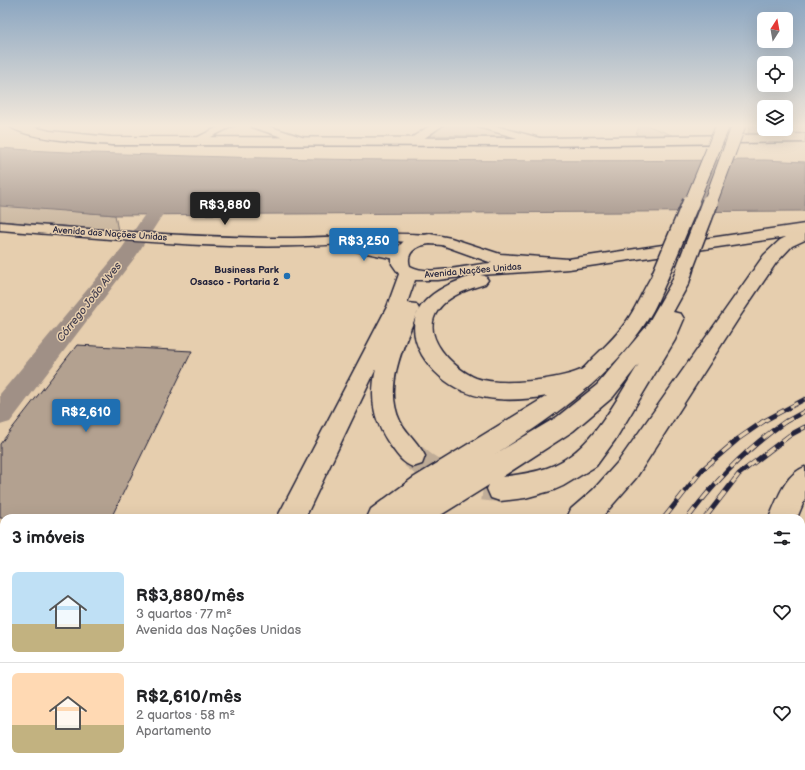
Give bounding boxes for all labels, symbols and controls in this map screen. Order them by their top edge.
north arrow [757,12,793,48]
map controls [757,12,793,136]
button: locate [757,56,793,92]
button: layers [757,100,793,136]
pin: R$3,880 [188,192,262,226]
text: R$3,880 [199,197,251,213]
street label: Avenida das Nações Unidas [53,225,168,244]
pin: R$3,250 [327,228,401,262]
text: R$3,250 [338,233,390,249]
water label: Córrego João Alves [54,259,124,344]
street label: Avenida Nações Unidas [424,261,522,281]
place label: Business Park Osasco - Portaria 2 [190,264,280,288]
marker: Business Park Osasco - Portaria 2 [282,271,292,281]
pin: R$2,610 [49,399,123,433]
text: R$2,610 [61,404,111,420]
icon: filters [771,527,793,549]
text: 3 imóveis [12,528,85,548]
text: R$3,880/mês [136,586,244,606]
icon: home [44,588,92,636]
icon: heart [771,601,793,623]
text: 3 quartos · 77 m² [136,606,232,622]
text: Avenida das Nações Unidas [136,622,301,638]
text: R$2,610/mês [136,687,242,707]
icon: home [44,689,92,737]
icon: heart [771,702,793,724]
text: 2 quartos · 58 m² [136,707,235,723]
text: Apartamento [136,723,211,739]

